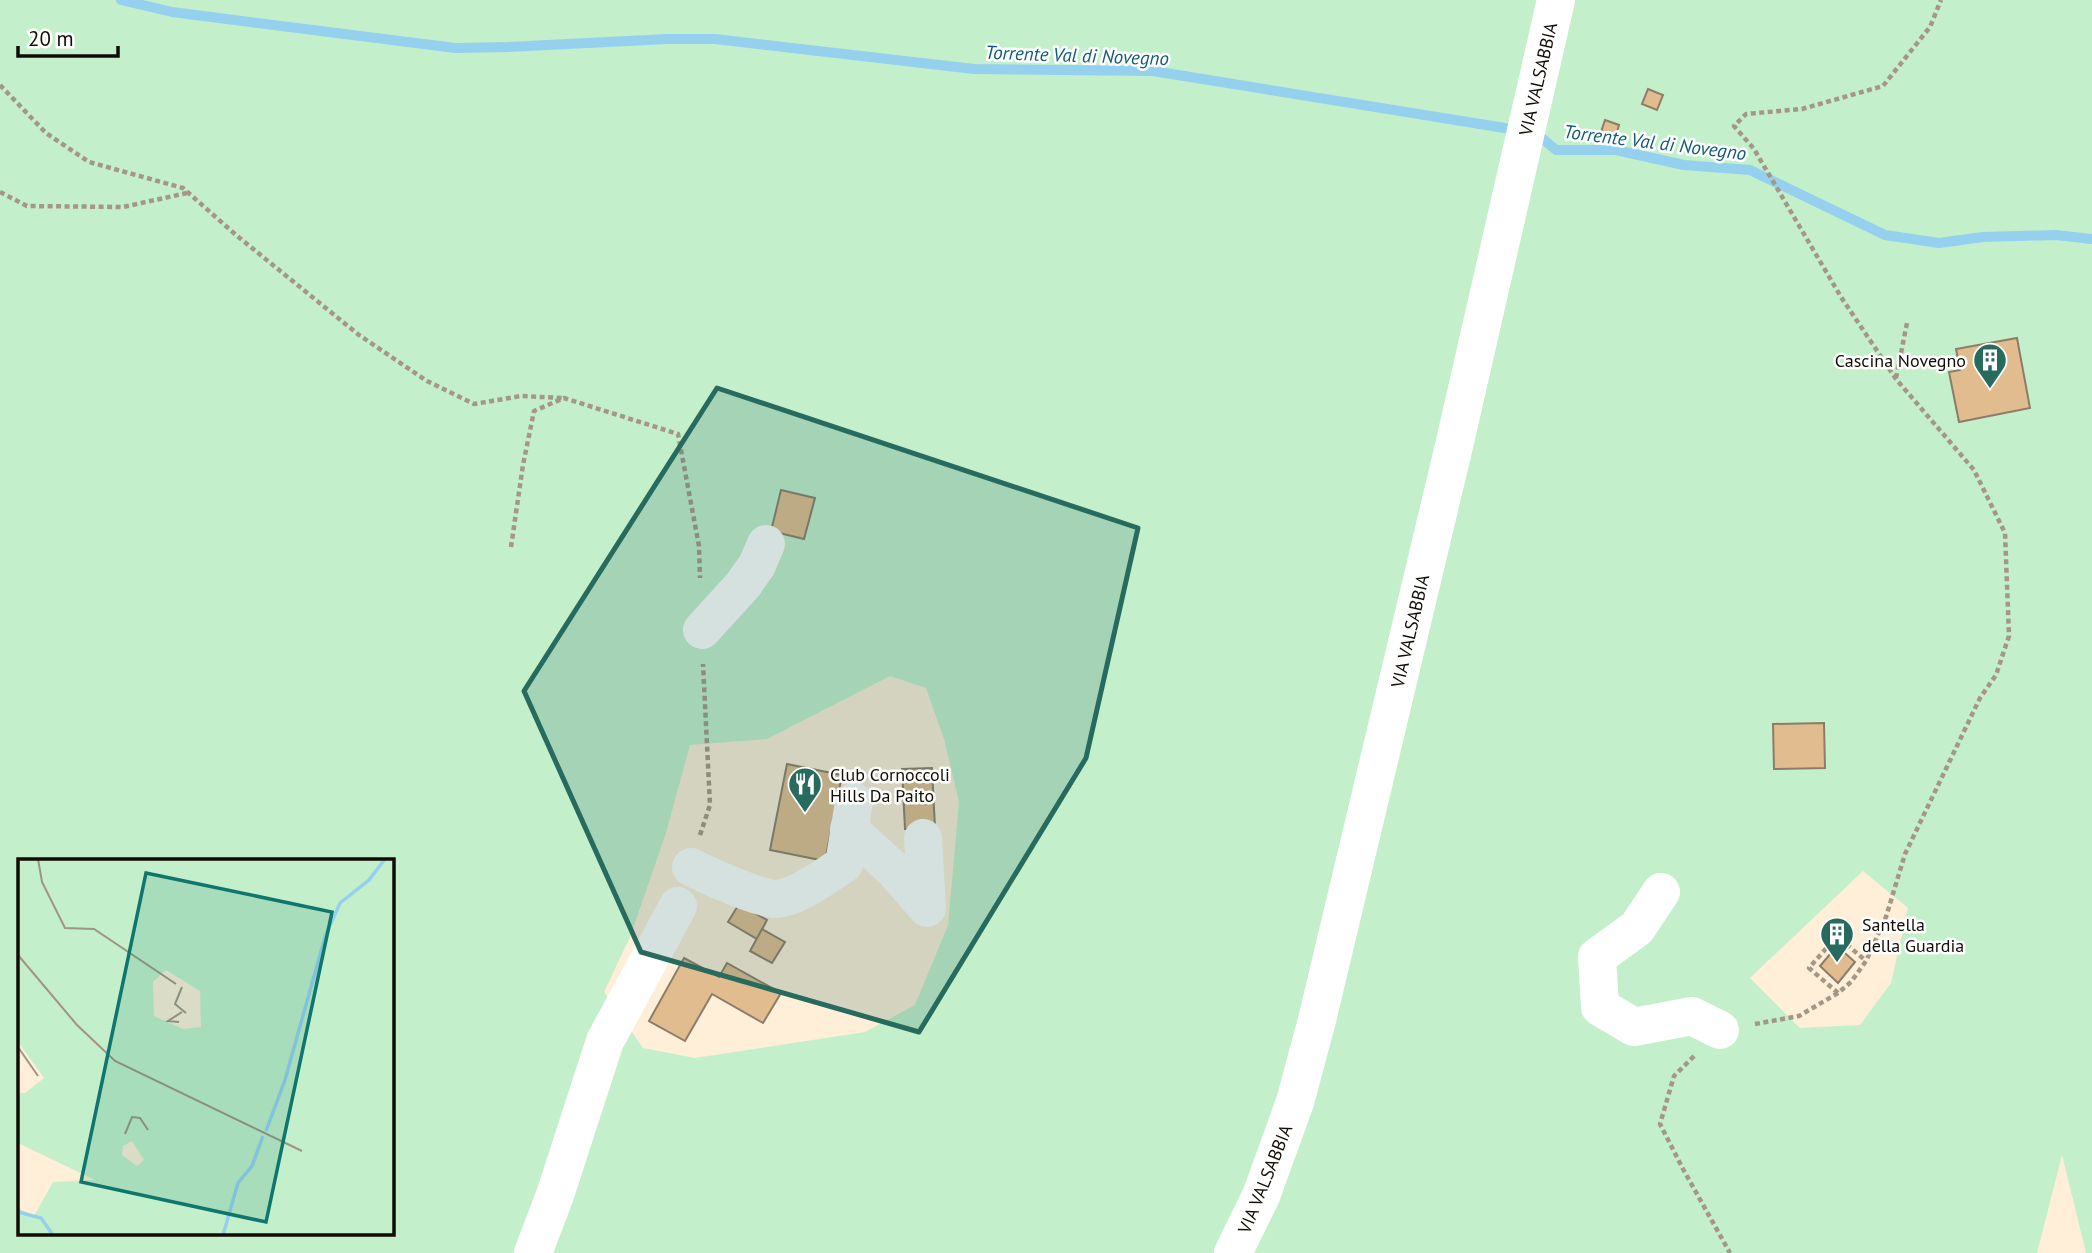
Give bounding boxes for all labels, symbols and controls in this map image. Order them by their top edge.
scale bar [18,14,117,58]
street label: VIA VALSABBIA [1514,20,1562,139]
text: 20 m [28,25,74,52]
water label: Torrente Val di Novegno [985,40,1169,70]
water label: Torrente Val di Novegno [1562,119,1748,165]
building icon: Cascina Novegno [1971,341,2009,390]
place label: Cascina Novegno [1835,349,1966,372]
street label: VIA VALSABBIA [1386,572,1434,691]
place label: Club Cornoccoli Hills Da Paito [830,763,950,807]
restaurant icon: Club Cornoccoli Hills Da Paito [786,765,824,814]
inset map [18,859,394,1236]
place label: Santella della Guardia [1862,913,1964,957]
building icon: Santella della Guardia [1818,915,1856,964]
street label: VIA VALSABBIA [1232,1121,1297,1238]

